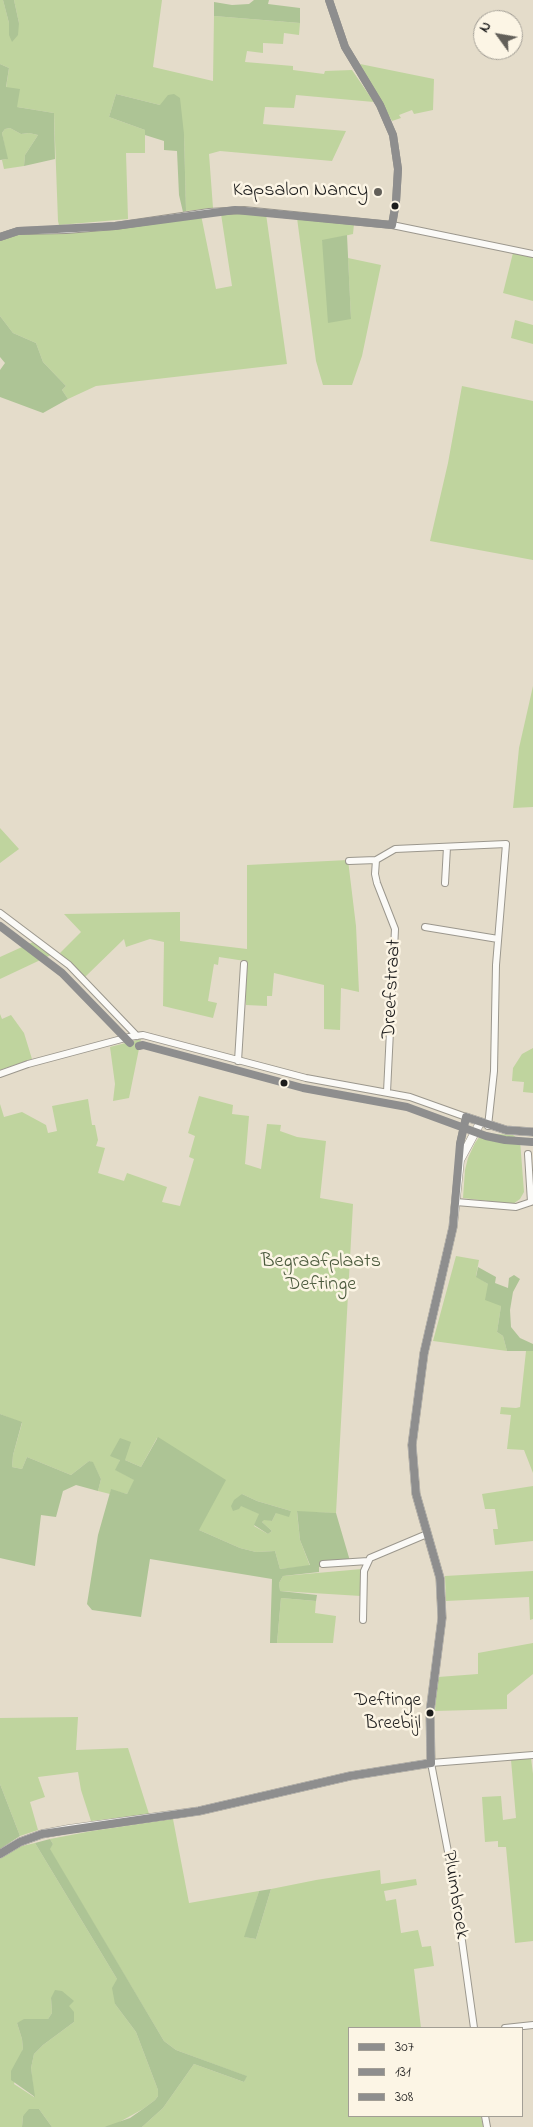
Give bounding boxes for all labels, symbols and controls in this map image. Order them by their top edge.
north arrow [473,10,523,60]
text: N [474,18,497,37]
place label: Kapsalon Nancy [233,180,368,204]
marker: Kapsalon Nancy [372,186,384,198]
unlabelled marker [390,201,400,211]
street label: Dreefstraat [378,939,408,1039]
unlabelled marker [279,1078,289,1088]
park label: Begraafplaats Deftinge [261,1251,381,1298]
place label: Deftinge Breebijl [354,1691,421,1735]
marker: Deftinge Breebijl [425,1708,435,1718]
street label: Pluimbroek [435,1849,473,1941]
legend [348,2027,523,2117]
text: 307 [395,2036,414,2058]
text: 131 [395,2061,411,2083]
text: 308 [395,2086,413,2108]

